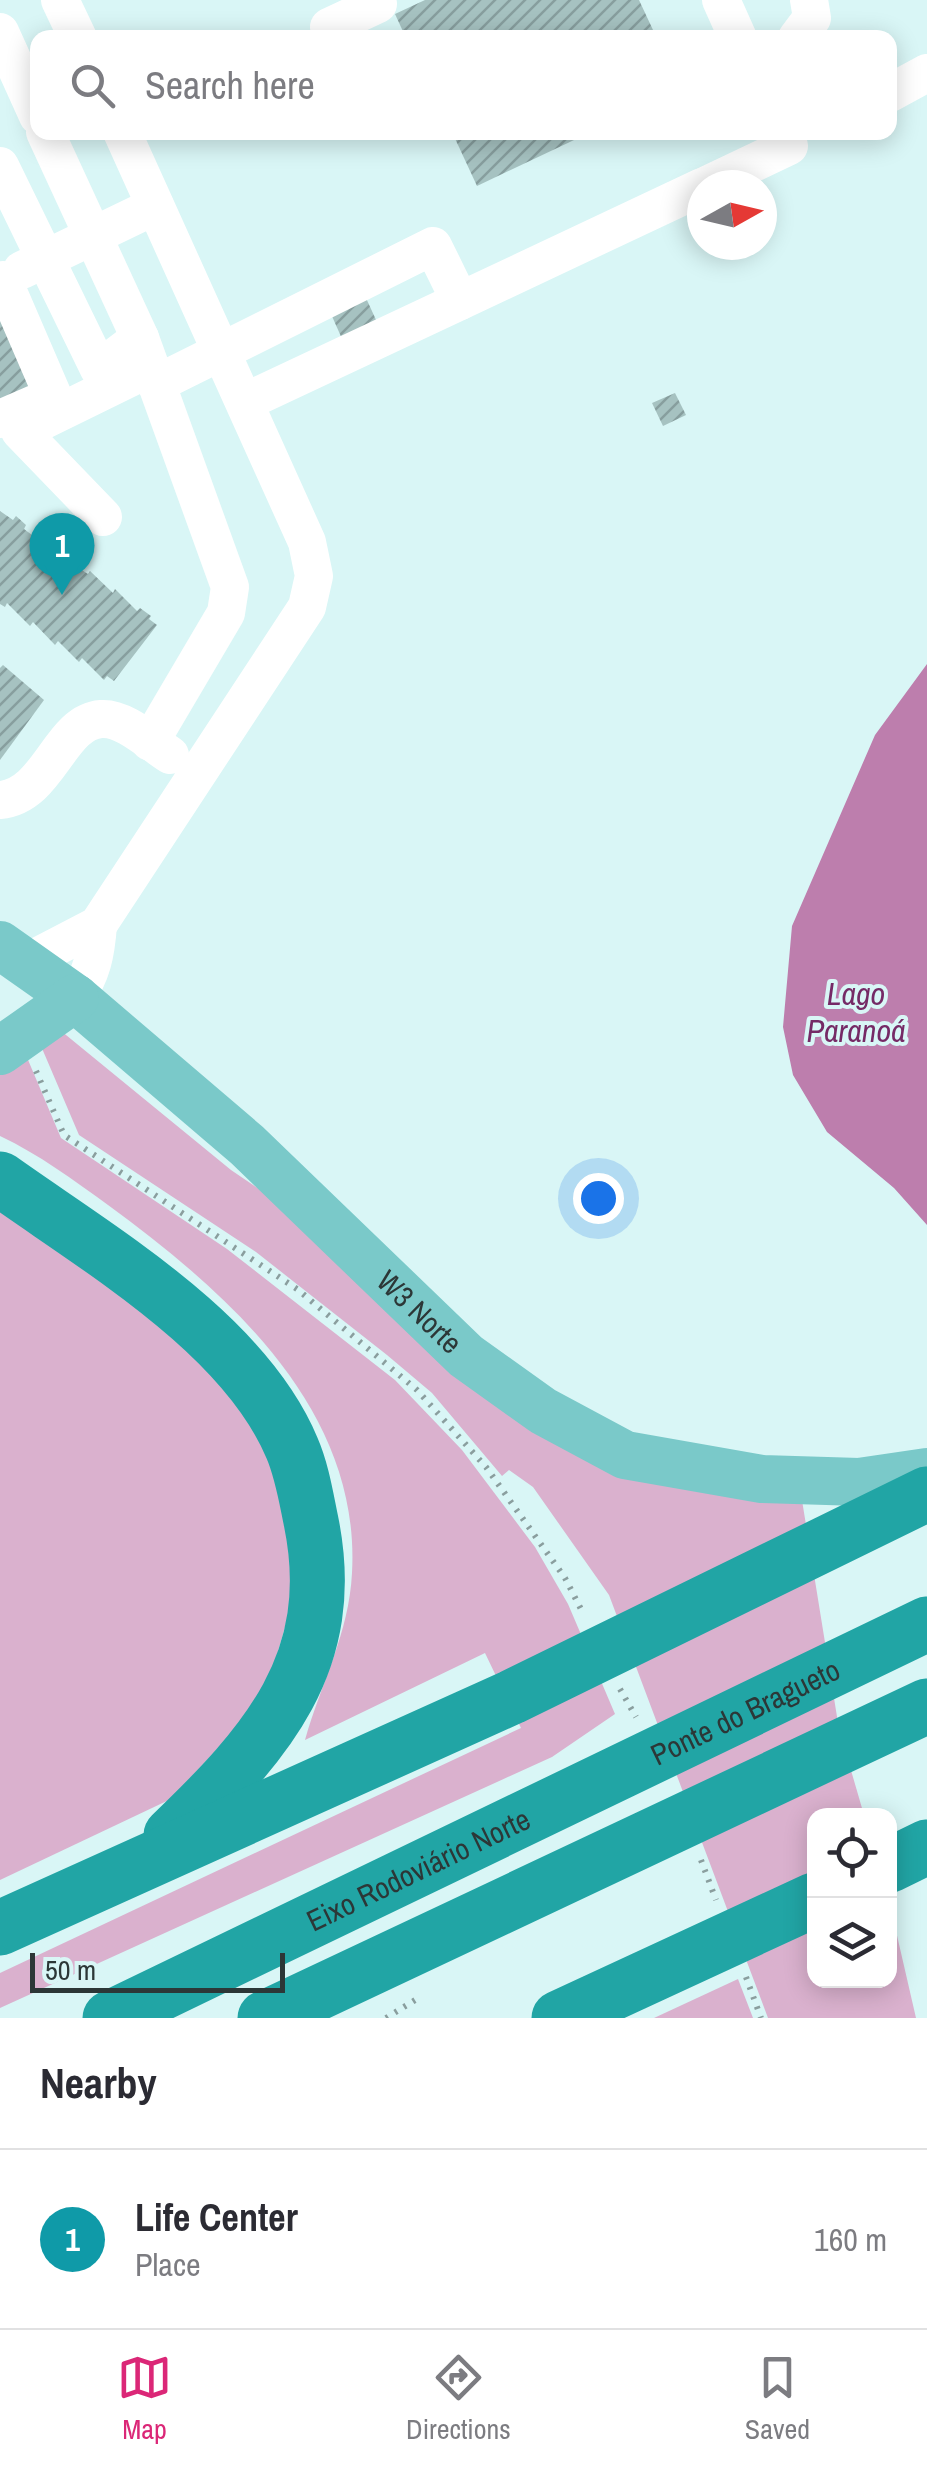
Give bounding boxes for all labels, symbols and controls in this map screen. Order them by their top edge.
search box [30,30,897,140]
icon: search [65,58,120,113]
text: Search here [145,60,315,111]
north arrow [687,170,777,260]
pin: 1 [30,512,94,595]
water label: Lago Paranoá [806,972,906,1052]
your location [573,1173,624,1224]
street label: W3 Norte [368,1261,471,1362]
street label: Ponte do Bragueto [644,1649,846,1774]
street label: Eixo Rodoviário Norte [300,1799,536,1940]
map controls [807,1808,897,1988]
button: locate [807,1808,897,1898]
button: layers [807,1898,897,1988]
scale bar [30,1948,285,1992]
text: 50 m [45,1951,96,1989]
text: Nearby [40,2055,157,2111]
text: Life Center [135,2192,298,2243]
text: 1 [65,2218,80,2261]
text: 160 m [814,2218,887,2261]
text: Place [135,2243,201,2286]
tab: Map [117,2350,172,2448]
tab: Directions [406,2350,511,2448]
tab: Saved [745,2350,810,2448]

